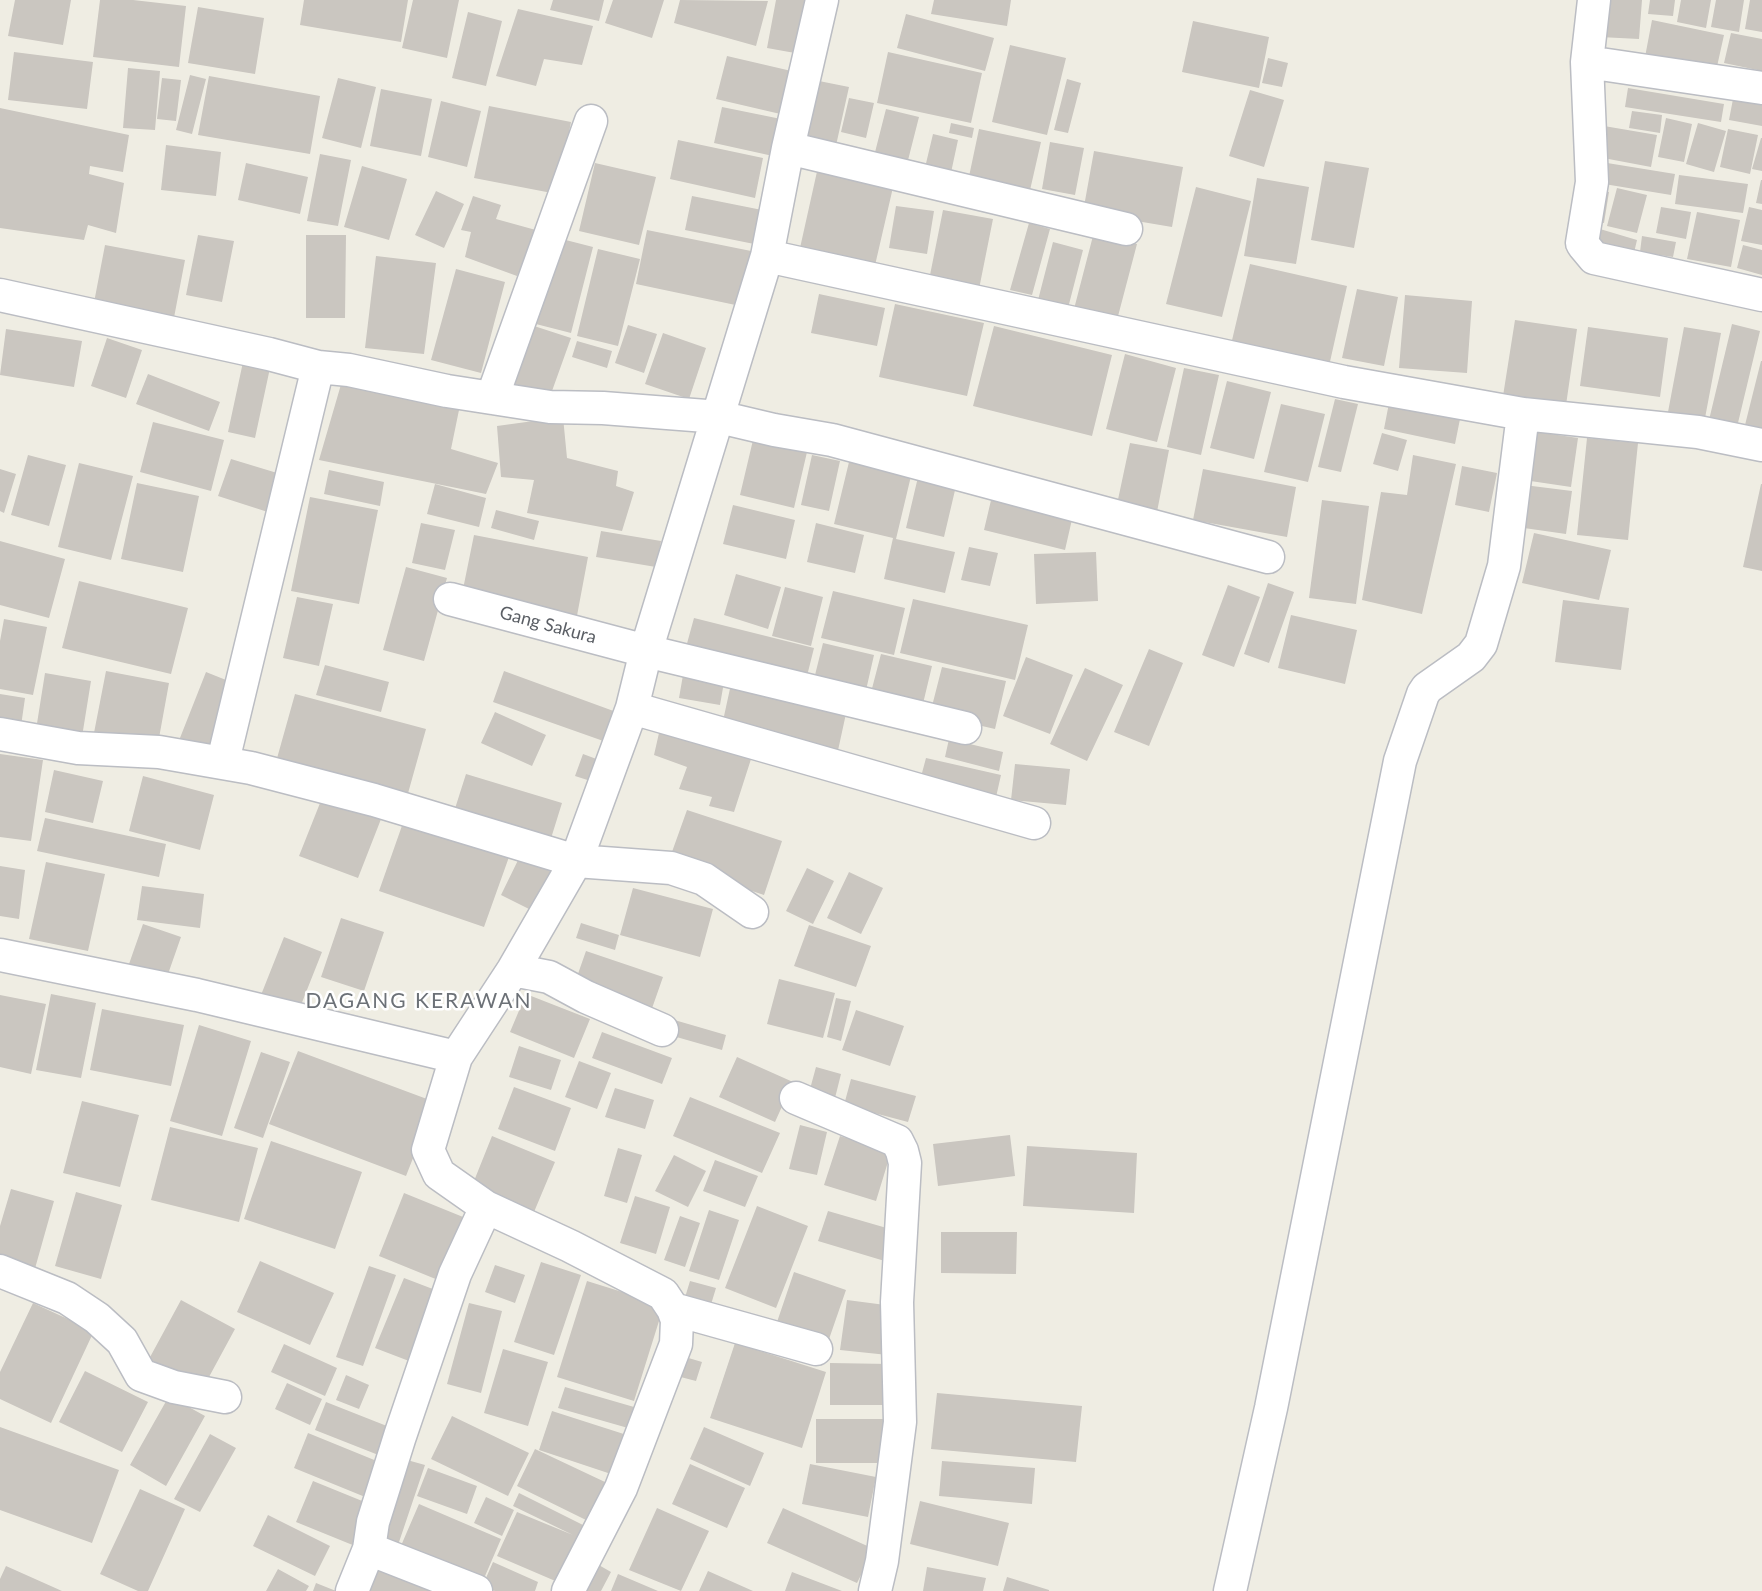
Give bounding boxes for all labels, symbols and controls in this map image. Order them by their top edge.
street label: Gang Sakura [497,602,599,648]
district label: DAGANG KERAWAN [307,988,531,1014]

